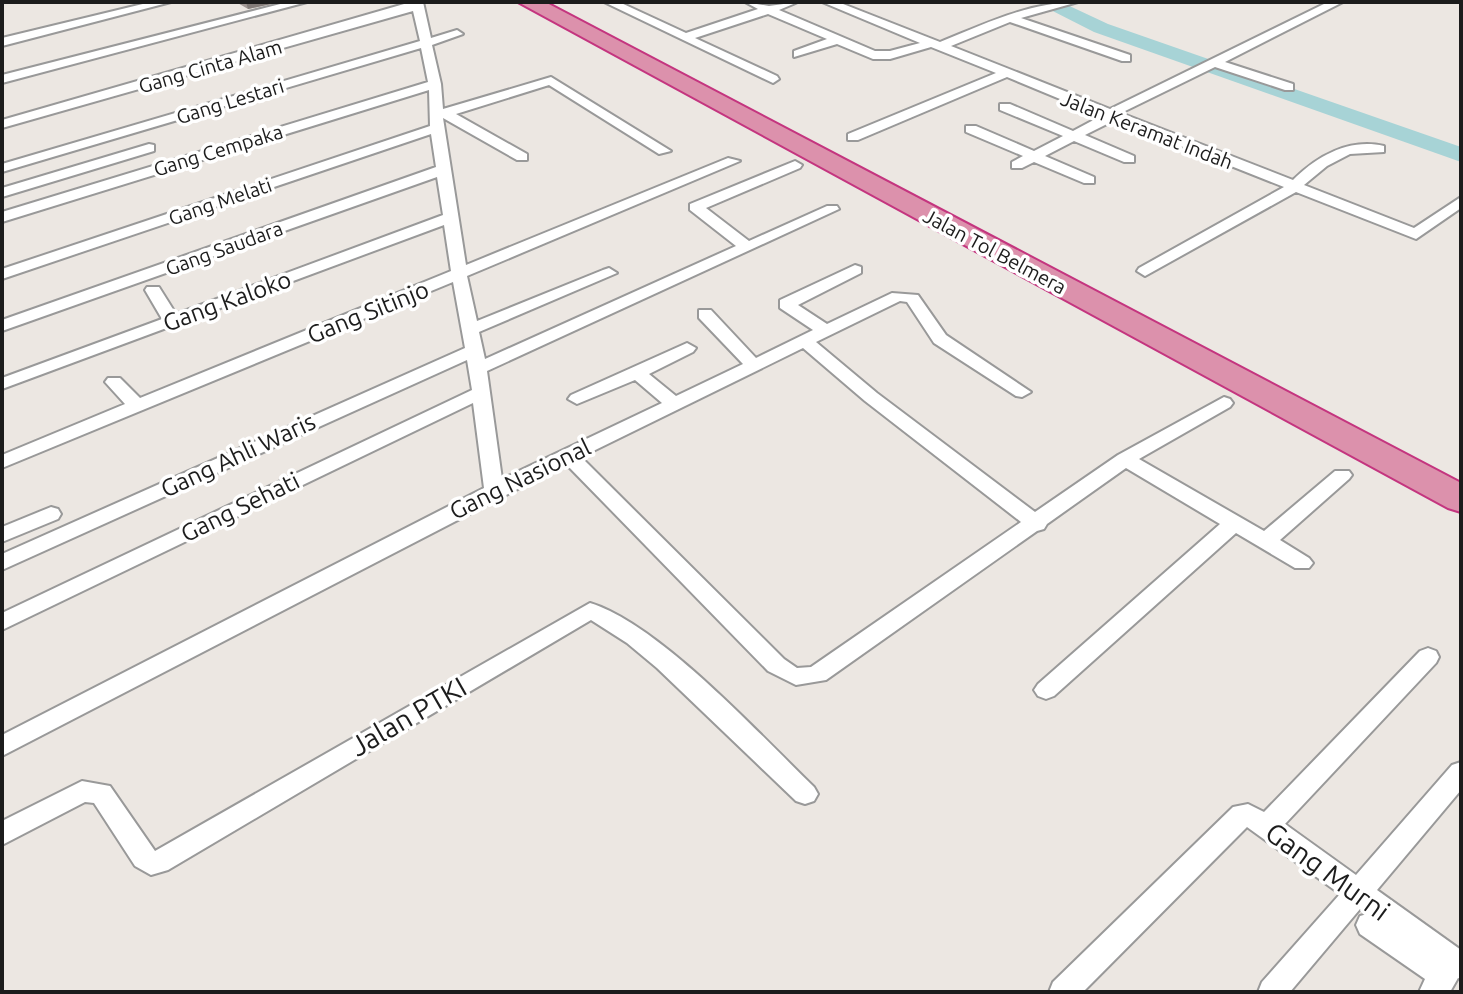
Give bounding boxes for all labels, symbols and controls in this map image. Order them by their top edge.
street label: Gang Cinta Alam [136,35,284,97]
street label: Gang Lestari [173,74,287,128]
street label: Jalan Keramat Indah [1058,87,1236,173]
street label: Gang Cempaka [151,119,285,181]
street label: Gang Melati [165,173,275,229]
street label: Jalan Tol Belmera [920,204,1070,298]
street label: Gang Saudara [162,216,286,280]
street label: Gang Kaloko [159,265,295,337]
street label: Gang Sitinjo [303,275,433,349]
street label: Gang Ahli Waris [156,407,320,503]
street label: Gang Nasional [445,433,595,525]
street label: Gang Sehati [176,467,304,547]
street label: Jalan PTKI [344,670,472,762]
street label: Gang Murni [1260,816,1396,926]

